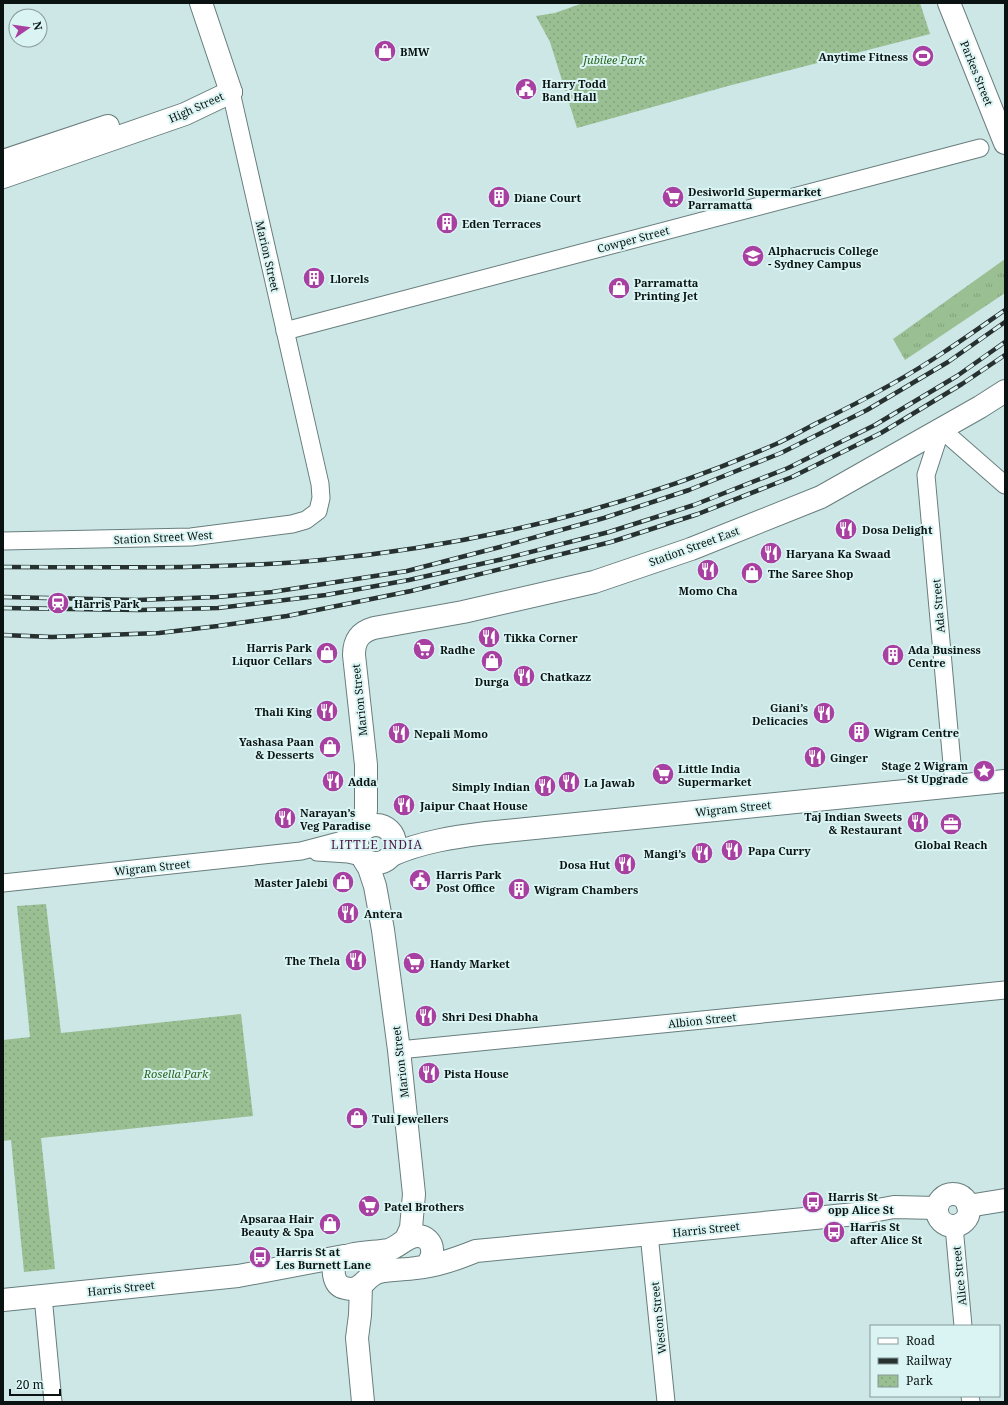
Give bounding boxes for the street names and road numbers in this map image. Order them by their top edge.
street label: Parkes Street [957,38,997,108]
street label: High Street [166,88,226,126]
street label: Marion Street [253,219,283,293]
street label: Cowper Street [595,222,671,256]
street label: Station Street East [647,523,741,569]
street label: Station Street West [113,527,213,547]
street label: Ada Street [928,578,948,634]
street label: Marion Street [348,663,370,737]
street label: Wigram Street [694,797,772,819]
street label: Wigram Street [113,856,191,878]
street label: Albion Street [667,1009,737,1031]
street label: Marion Street [388,1025,412,1099]
street label: Harris Street [672,1218,740,1240]
street label: Alice Street [948,1245,970,1306]
street label: Harris Street [87,1277,155,1299]
street label: Weston Street [647,1281,669,1355]

